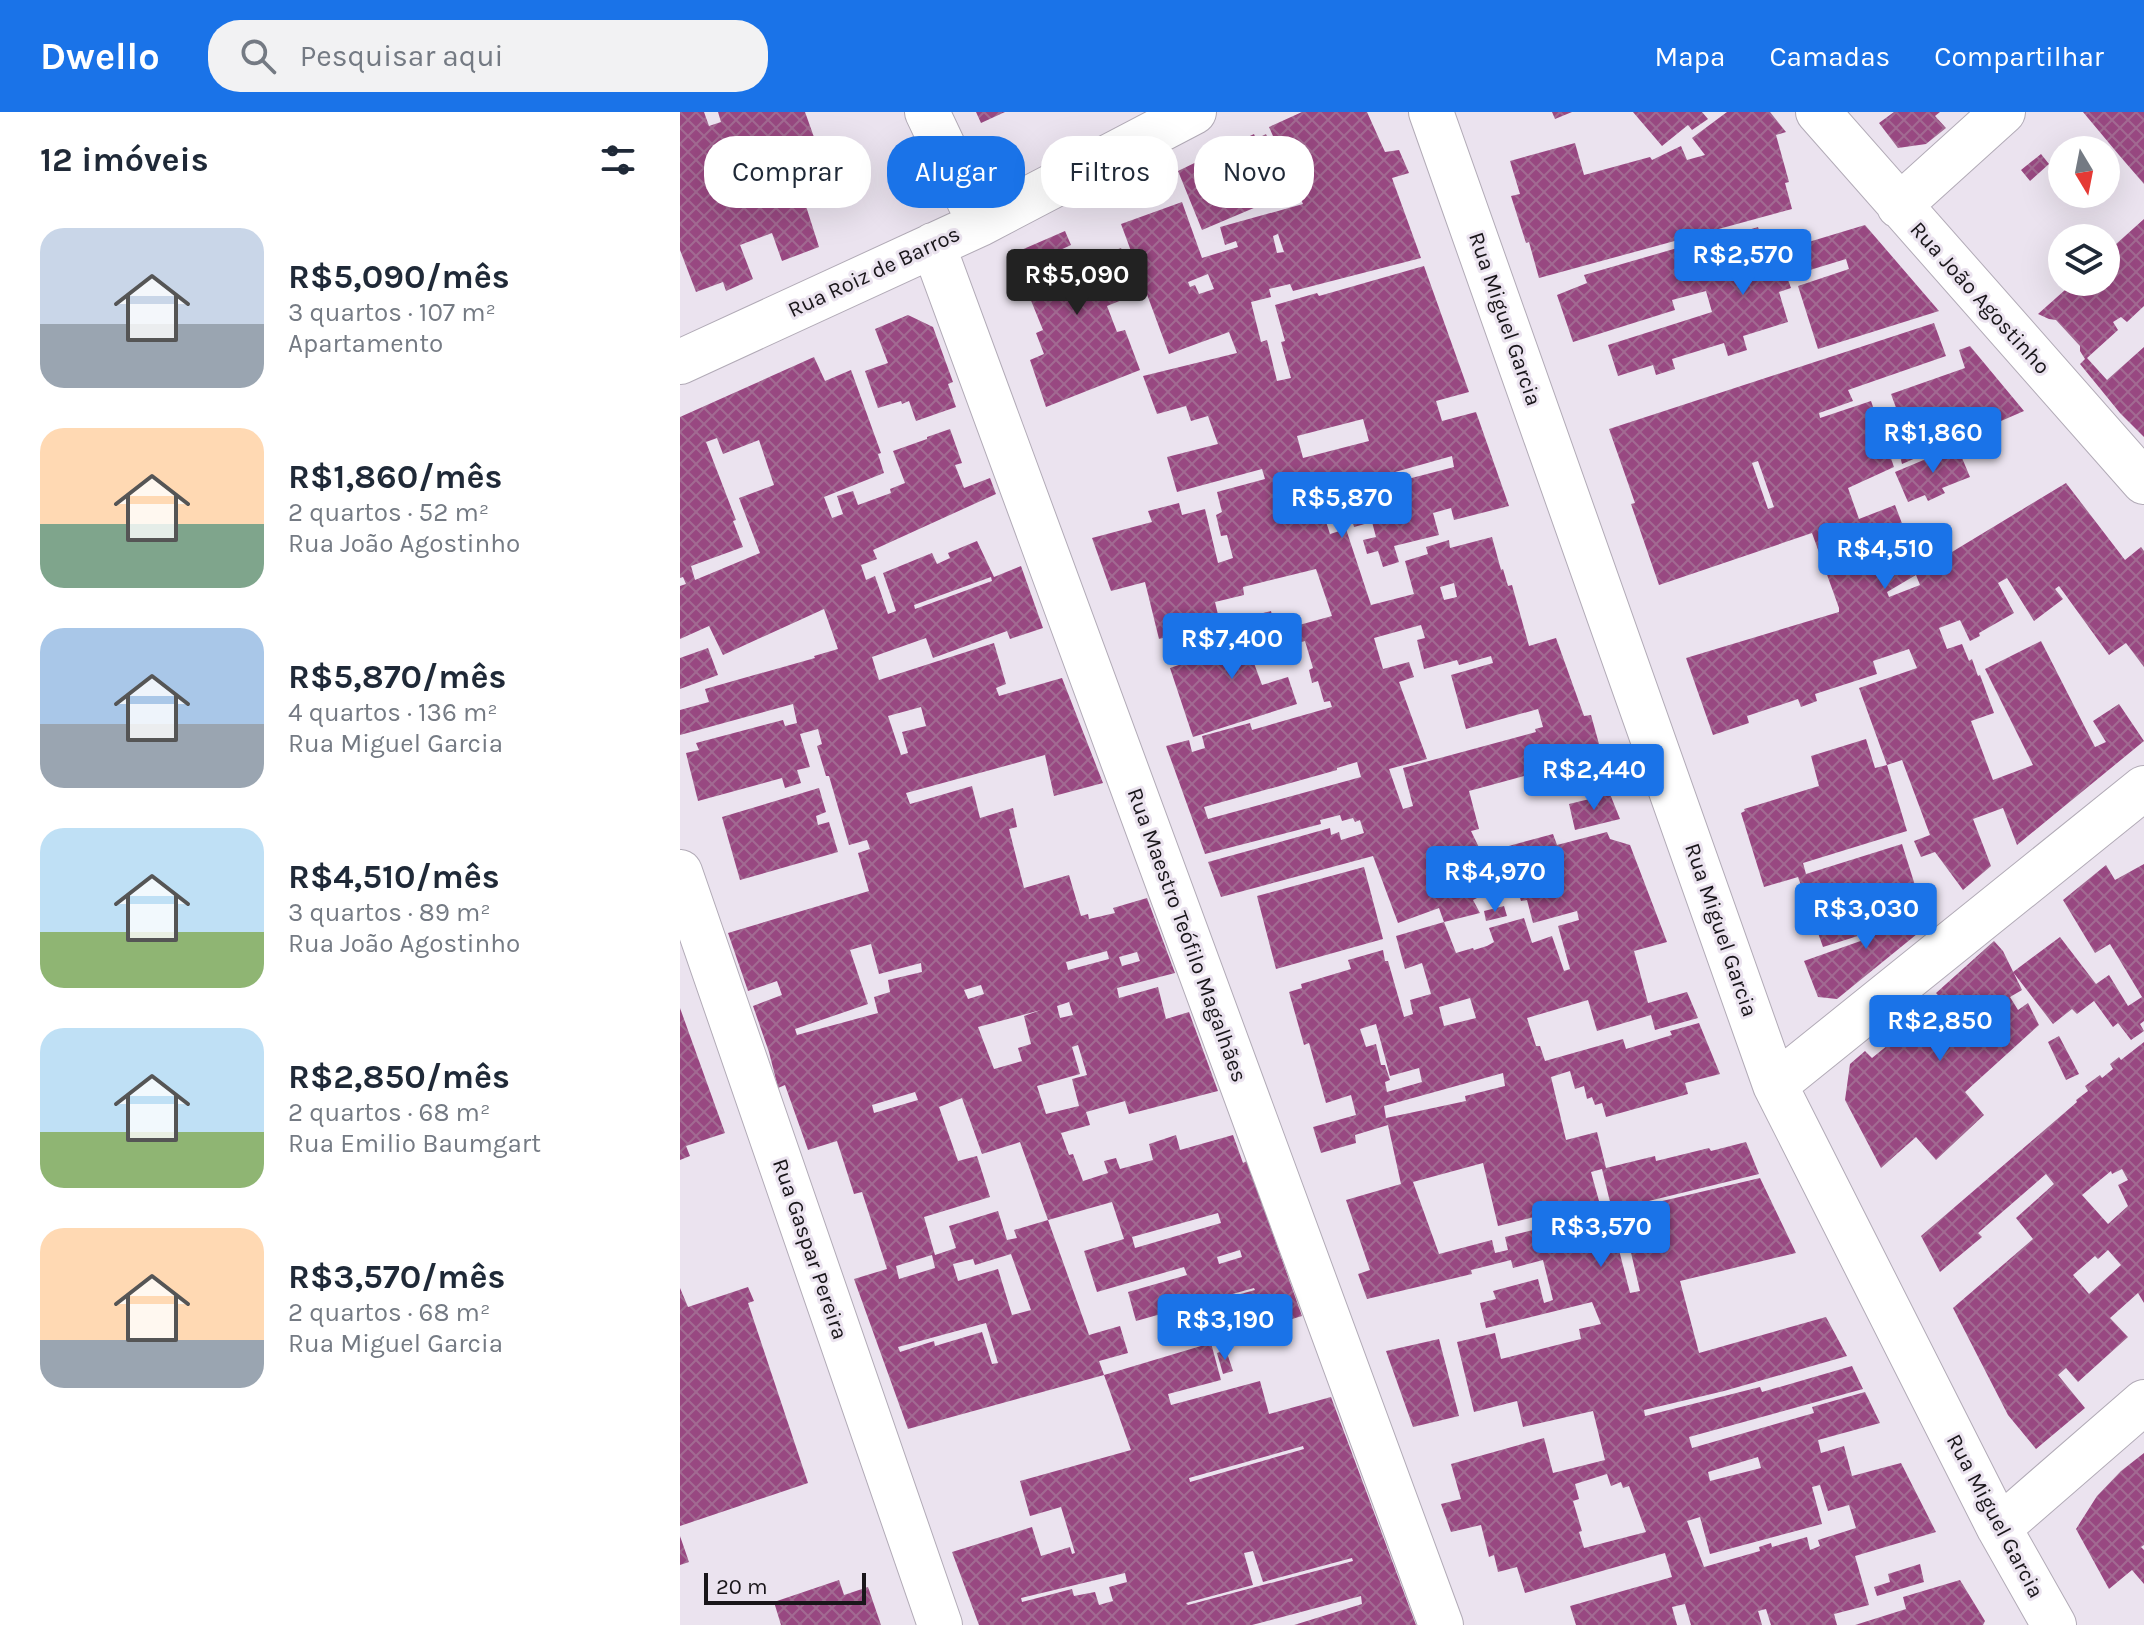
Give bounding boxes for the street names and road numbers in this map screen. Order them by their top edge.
street label: Rua João Agostinho [1905,216,2055,380]
street label: Rua Roiz de Barros [784,221,964,323]
street label: Rua Miguel Garcia [1463,229,1547,409]
street label: Rua Maestro Teófilo Magalhães [1122,784,1252,1086]
street label: Rua Miguel Garcia [1679,840,1763,1020]
street label: Rua Gaspar Pereira [767,1155,853,1343]
street label: Rua Miguel Garcia [1941,1430,2049,1602]

